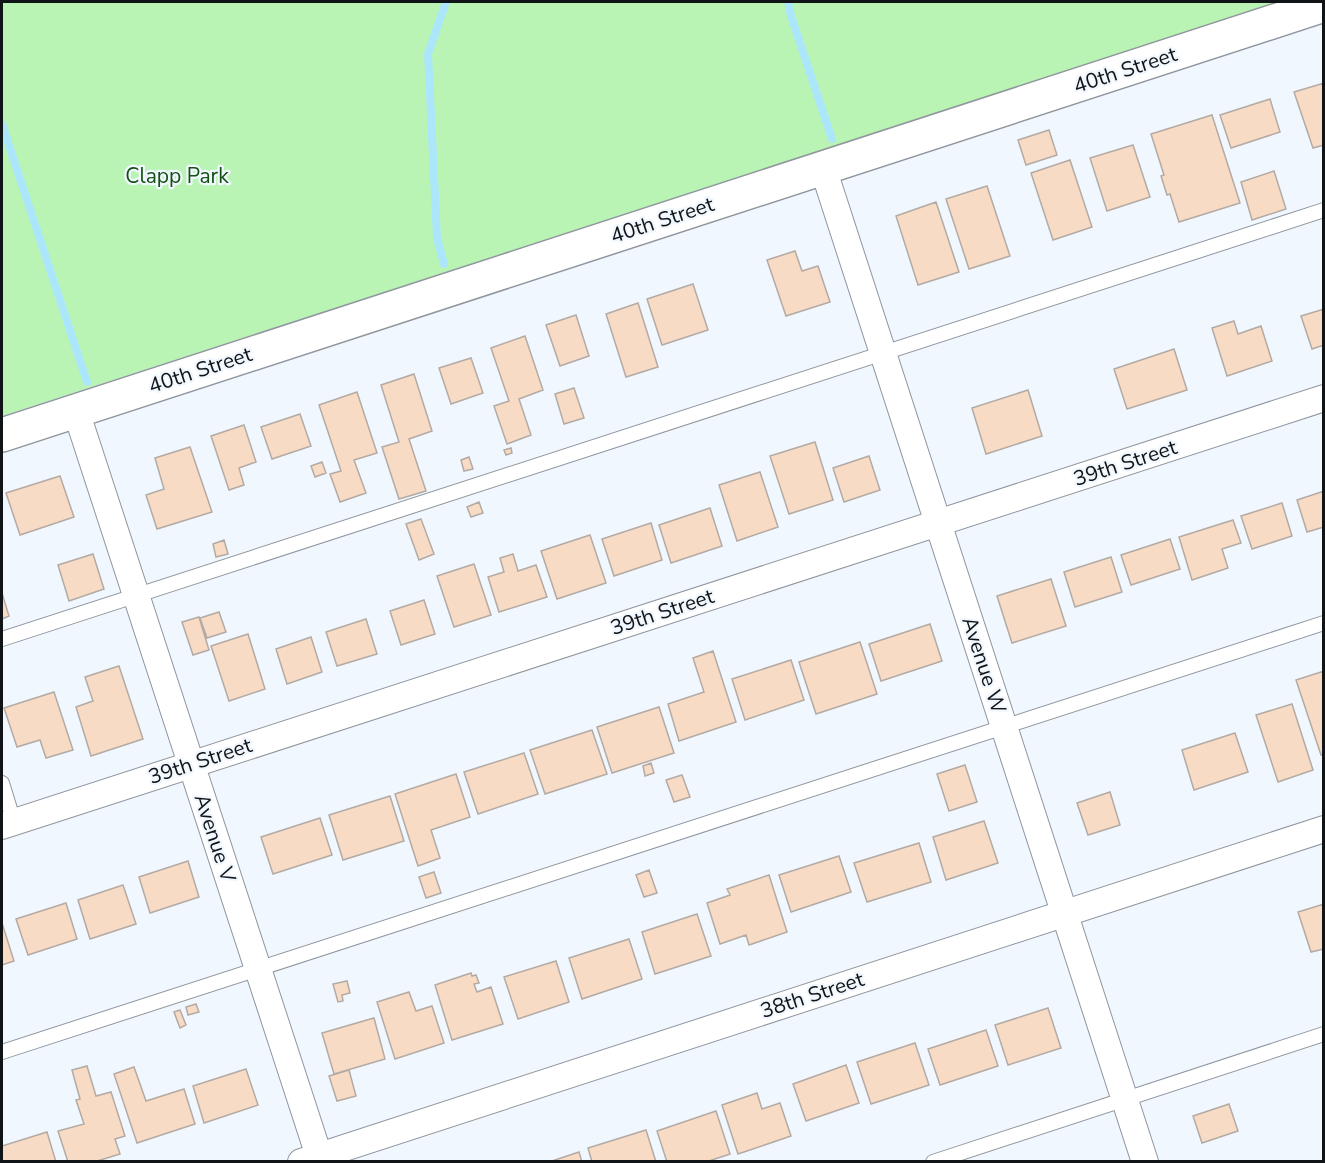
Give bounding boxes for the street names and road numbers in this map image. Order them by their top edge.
street label: 40th Street [1070,40,1181,100]
street label: 40th Street [607,190,718,250]
street label: 40th Street [145,340,256,400]
street label: 39th Street [1070,433,1181,493]
street label: 39th Street [607,582,718,642]
street label: Avenue W [955,613,1013,717]
street label: 39th Street [145,731,256,791]
street label: Avenue V [188,790,243,886]
street label: 38th Street [757,965,868,1025]

